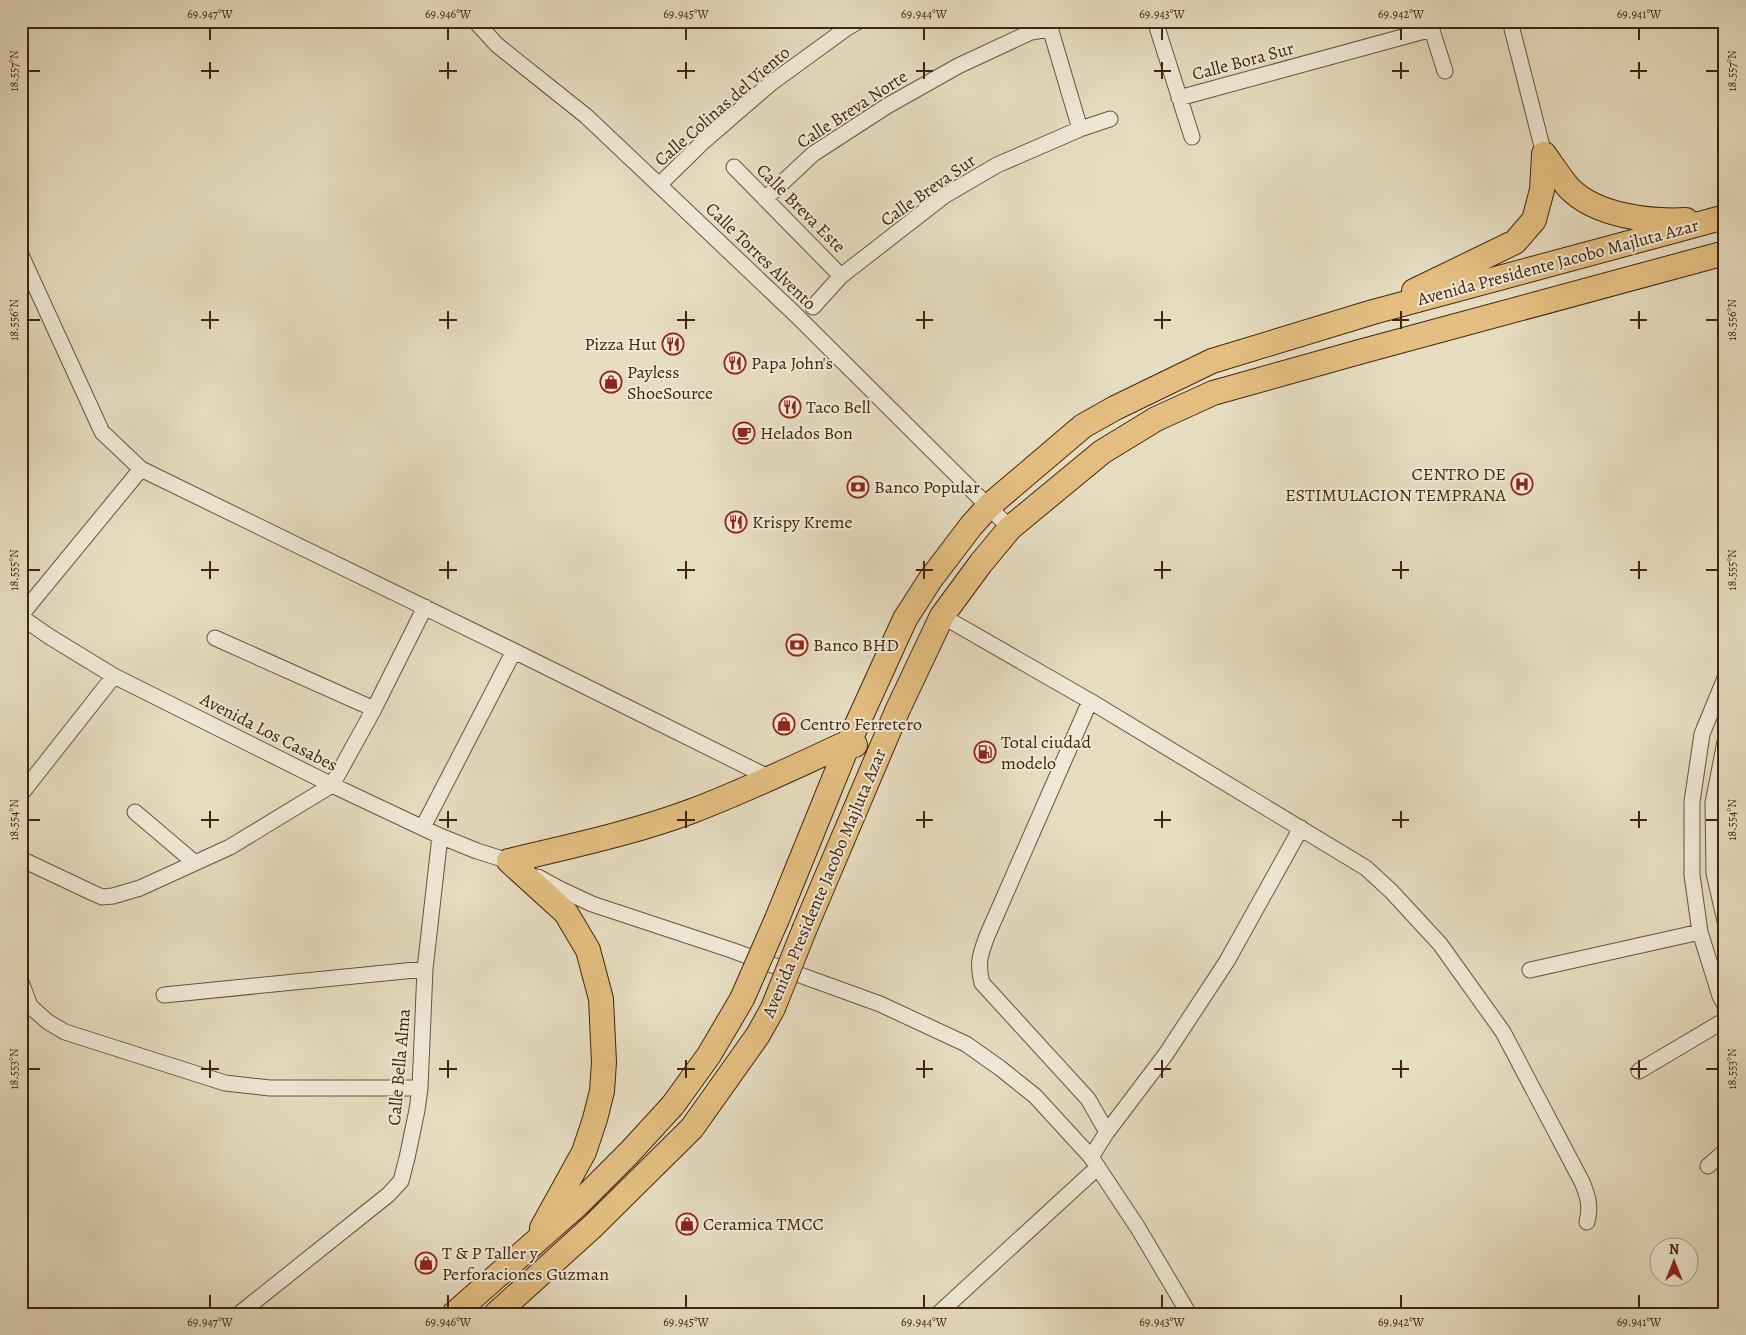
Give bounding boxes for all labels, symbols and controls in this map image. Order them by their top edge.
text: 69.947°W [187,6,234,22]
text: 69.946°W [425,6,472,22]
text: 69.945°W [663,6,710,22]
text: 69.944°W [901,6,948,22]
text: 69.943°W [1139,6,1185,22]
text: 69.942°W [1378,6,1425,22]
text: 69.941°W [1617,6,1662,22]
street label: Calle Bora Sur [1189,36,1297,86]
street label: Calle Colinas del Viento [649,40,795,172]
text: 18.557°N [6,50,22,92]
text: 18.557°N [1724,50,1740,92]
street label: Calle Breva Norte [792,64,912,154]
street label: Calle Breva Sur [876,148,981,232]
street label: Calle Breva Este [751,158,851,258]
street label: Calle Torres Alvento [700,197,822,315]
street label: Avenida Presidente Jacobo Majluta Azar [1414,213,1701,311]
text: 18.556°N [6,299,22,341]
text: 18.556°N [1724,299,1740,341]
place label: Pizza Hut [584,332,657,356]
restaurant icon: Pizza Hut [661,332,685,356]
restaurant icon: Papa John's [723,351,747,375]
place label: Papa John's [751,351,833,375]
place label: Payless ShoeSource [627,360,713,405]
shop icon: Payless ShoeSource [599,370,623,394]
restaurant icon: Taco Bell [778,395,802,419]
place label: Taco Bell [806,395,871,419]
cafe icon: Helados Bon [732,421,756,445]
place label: Helados Bon [760,421,853,445]
place label: CENTRO DE ESTIMULACION TEMPRANA [1285,462,1506,507]
hospital icon: CENTRO DE ESTIMULACION TEMPRANA [1510,472,1534,496]
bank icon: Banco Popular [846,475,870,499]
place label: Banco Popular [874,475,980,499]
restaurant icon: Krispy Kreme [724,510,748,534]
place label: Krispy Kreme [752,510,852,534]
text: 18.555°N [6,549,22,591]
text: 18.555°N [1724,549,1740,591]
bank icon: Banco BHD [785,633,809,657]
place label: Banco BHD [813,633,899,657]
street label: Avenida Los Casabes [195,687,342,777]
shop icon: Centro Ferretero [772,712,796,736]
place label: Centro Ferretero [800,712,922,736]
place label: Total ciudad modelo [1001,730,1091,775]
fuel station icon: Total ciudad modelo [973,740,997,764]
street label: Avenida Presidente Jacobo Majluta Azar [756,745,892,1022]
text: 18.554°N [6,799,22,841]
text: 18.554°N [1724,799,1740,841]
street label: Calle Bella Alma [382,1007,416,1126]
text: 18.553°N [6,1048,22,1090]
text: 18.553°N [1724,1048,1740,1090]
shop icon: Ceramica TMCC [675,1212,699,1236]
place label: Ceramica TMCC [703,1212,824,1236]
north arrow [1648,1238,1698,1288]
text: N [1669,1240,1679,1259]
place label: T & P Taller y Perforaciones Guzman [442,1241,609,1286]
shop icon: T & P Taller y Perforaciones Guzman [414,1251,438,1275]
text: 69.947°W [187,1314,234,1330]
text: 69.946°W [425,1314,472,1330]
text: 69.945°W [663,1314,710,1330]
text: 69.944°W [901,1314,948,1330]
text: 69.943°W [1139,1314,1185,1330]
text: 69.942°W [1378,1314,1425,1330]
text: 69.941°W [1617,1314,1662,1330]

